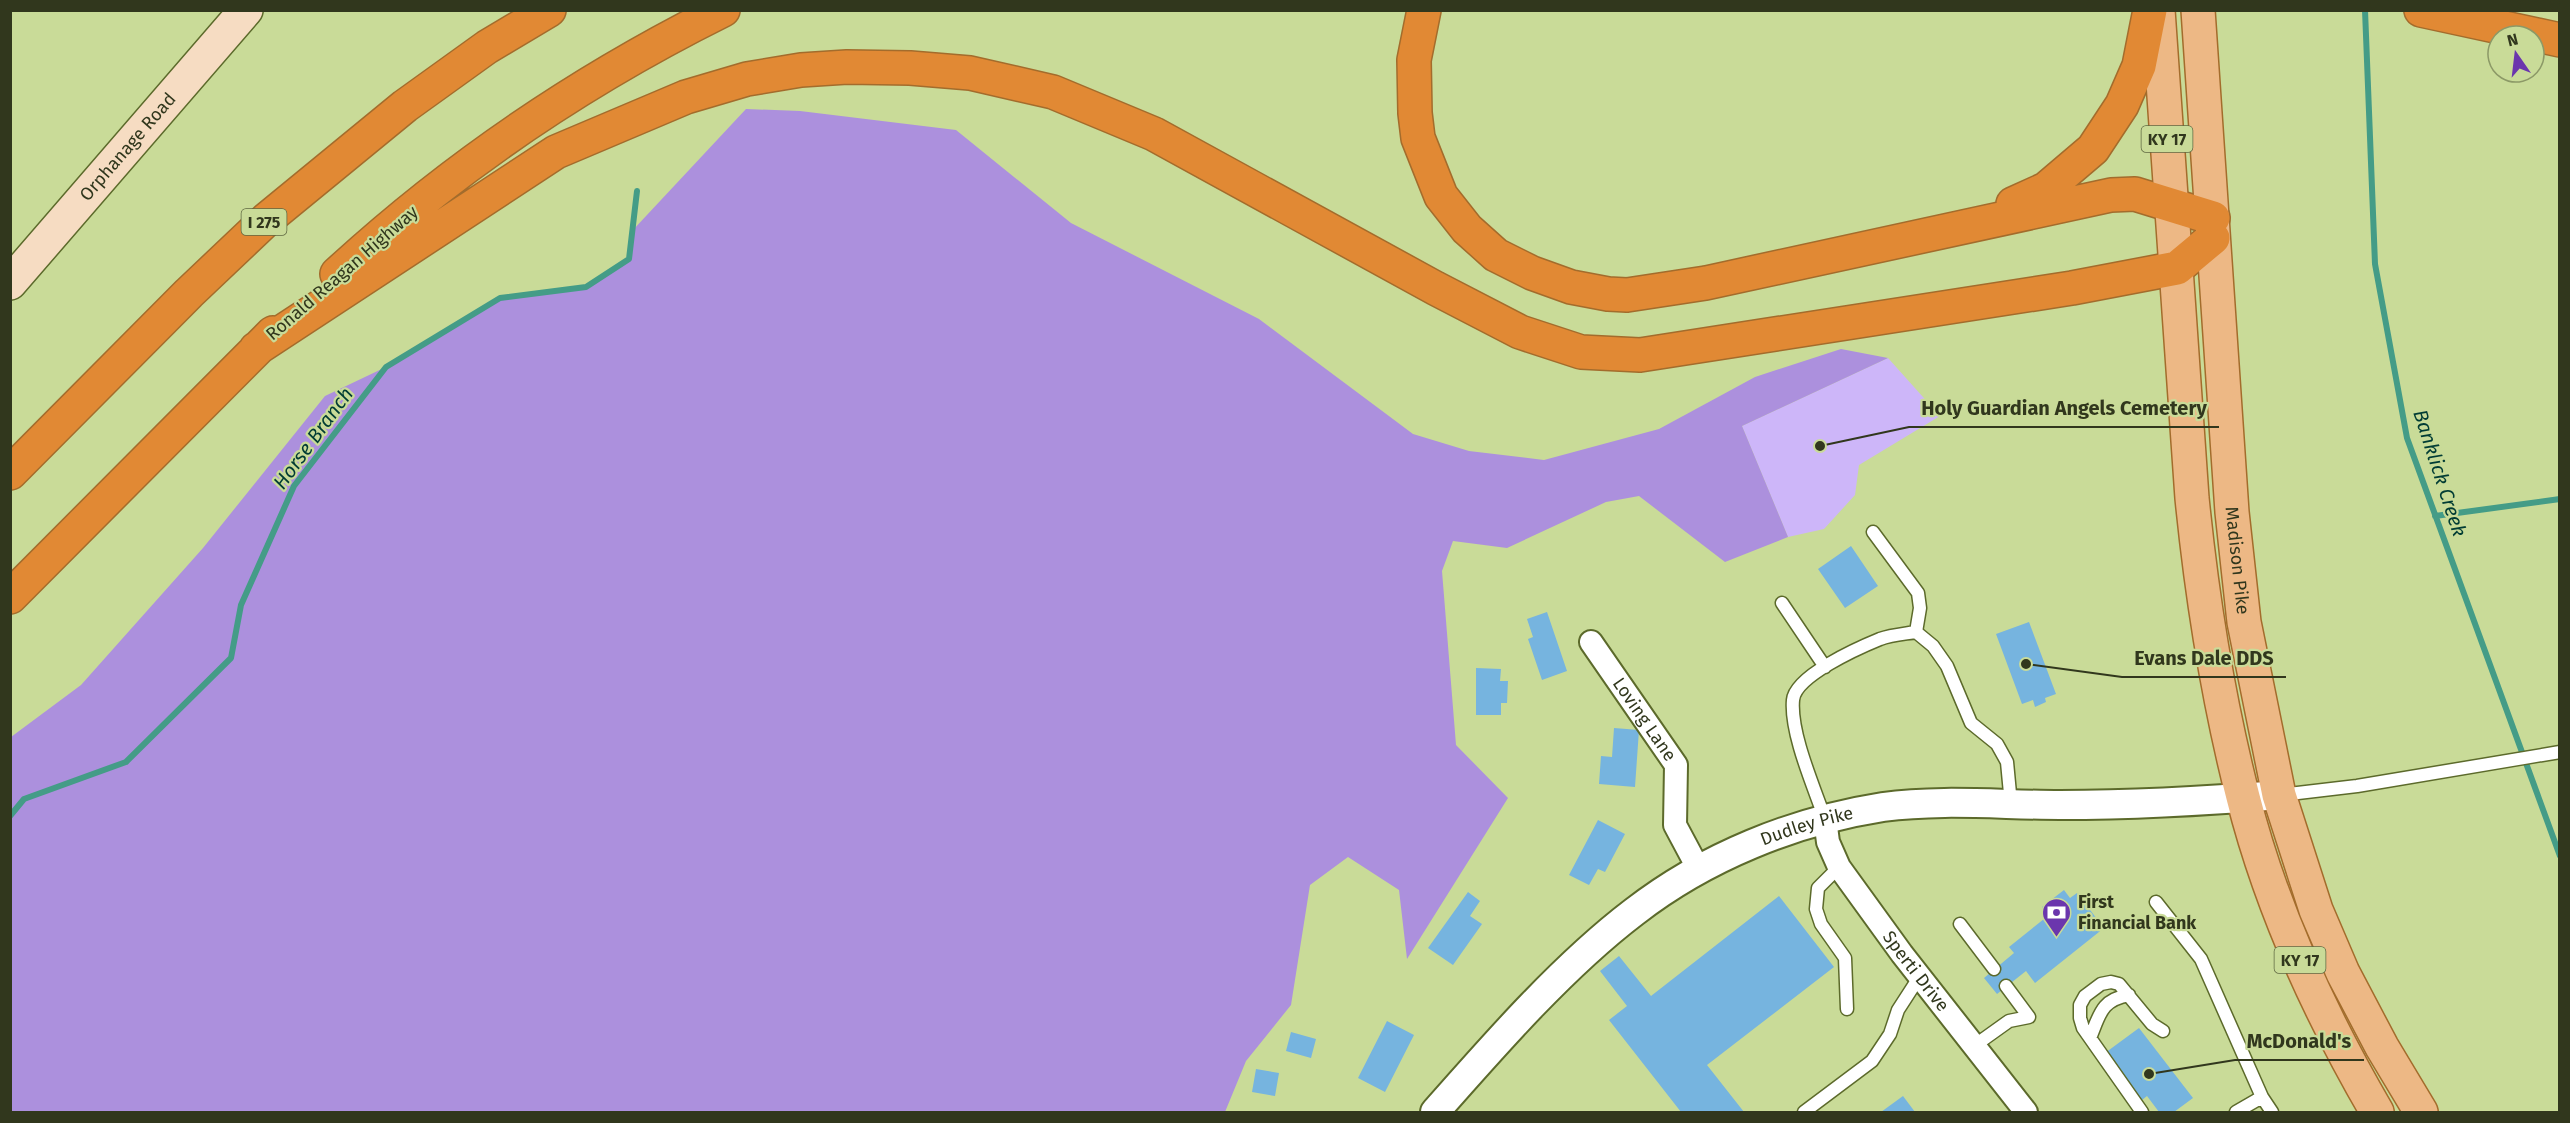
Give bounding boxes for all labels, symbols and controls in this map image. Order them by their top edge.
north arrow [2486,24,2546,84]
text: N [2505,29,2520,50]
street label: Orphanage Road [75,88,180,205]
road number: KY 17 [2142,126,2192,152]
street label: Ronald Reagan Highway [261,201,423,345]
road number: I 275 [242,209,286,235]
water label: Horse Branch [268,382,358,494]
callout: Holy Guardian Angels Cemetery [1909,389,2219,427]
text: Holy Guardian Angels Cemetery [1921,396,2207,420]
water label: Banklick Creek [2408,406,2472,540]
street label: Madison Pike [2220,506,2254,616]
callout: Evans Dale DDS [2122,639,2286,677]
text: Evans Dale DDS [2134,646,2274,670]
street label: Loving Lane [1608,673,1681,765]
street label: Dudley Pike [1757,802,1855,851]
place label: First Financial Bank [2078,891,2197,934]
bank icon: First Financial Bank [2041,896,2073,938]
street label: Sperti Drive [1878,927,1954,1016]
road number: KY 17 [2274,947,2326,973]
callout: McDonald's [2235,1022,2364,1060]
text: McDonald's [2247,1029,2352,1053]

